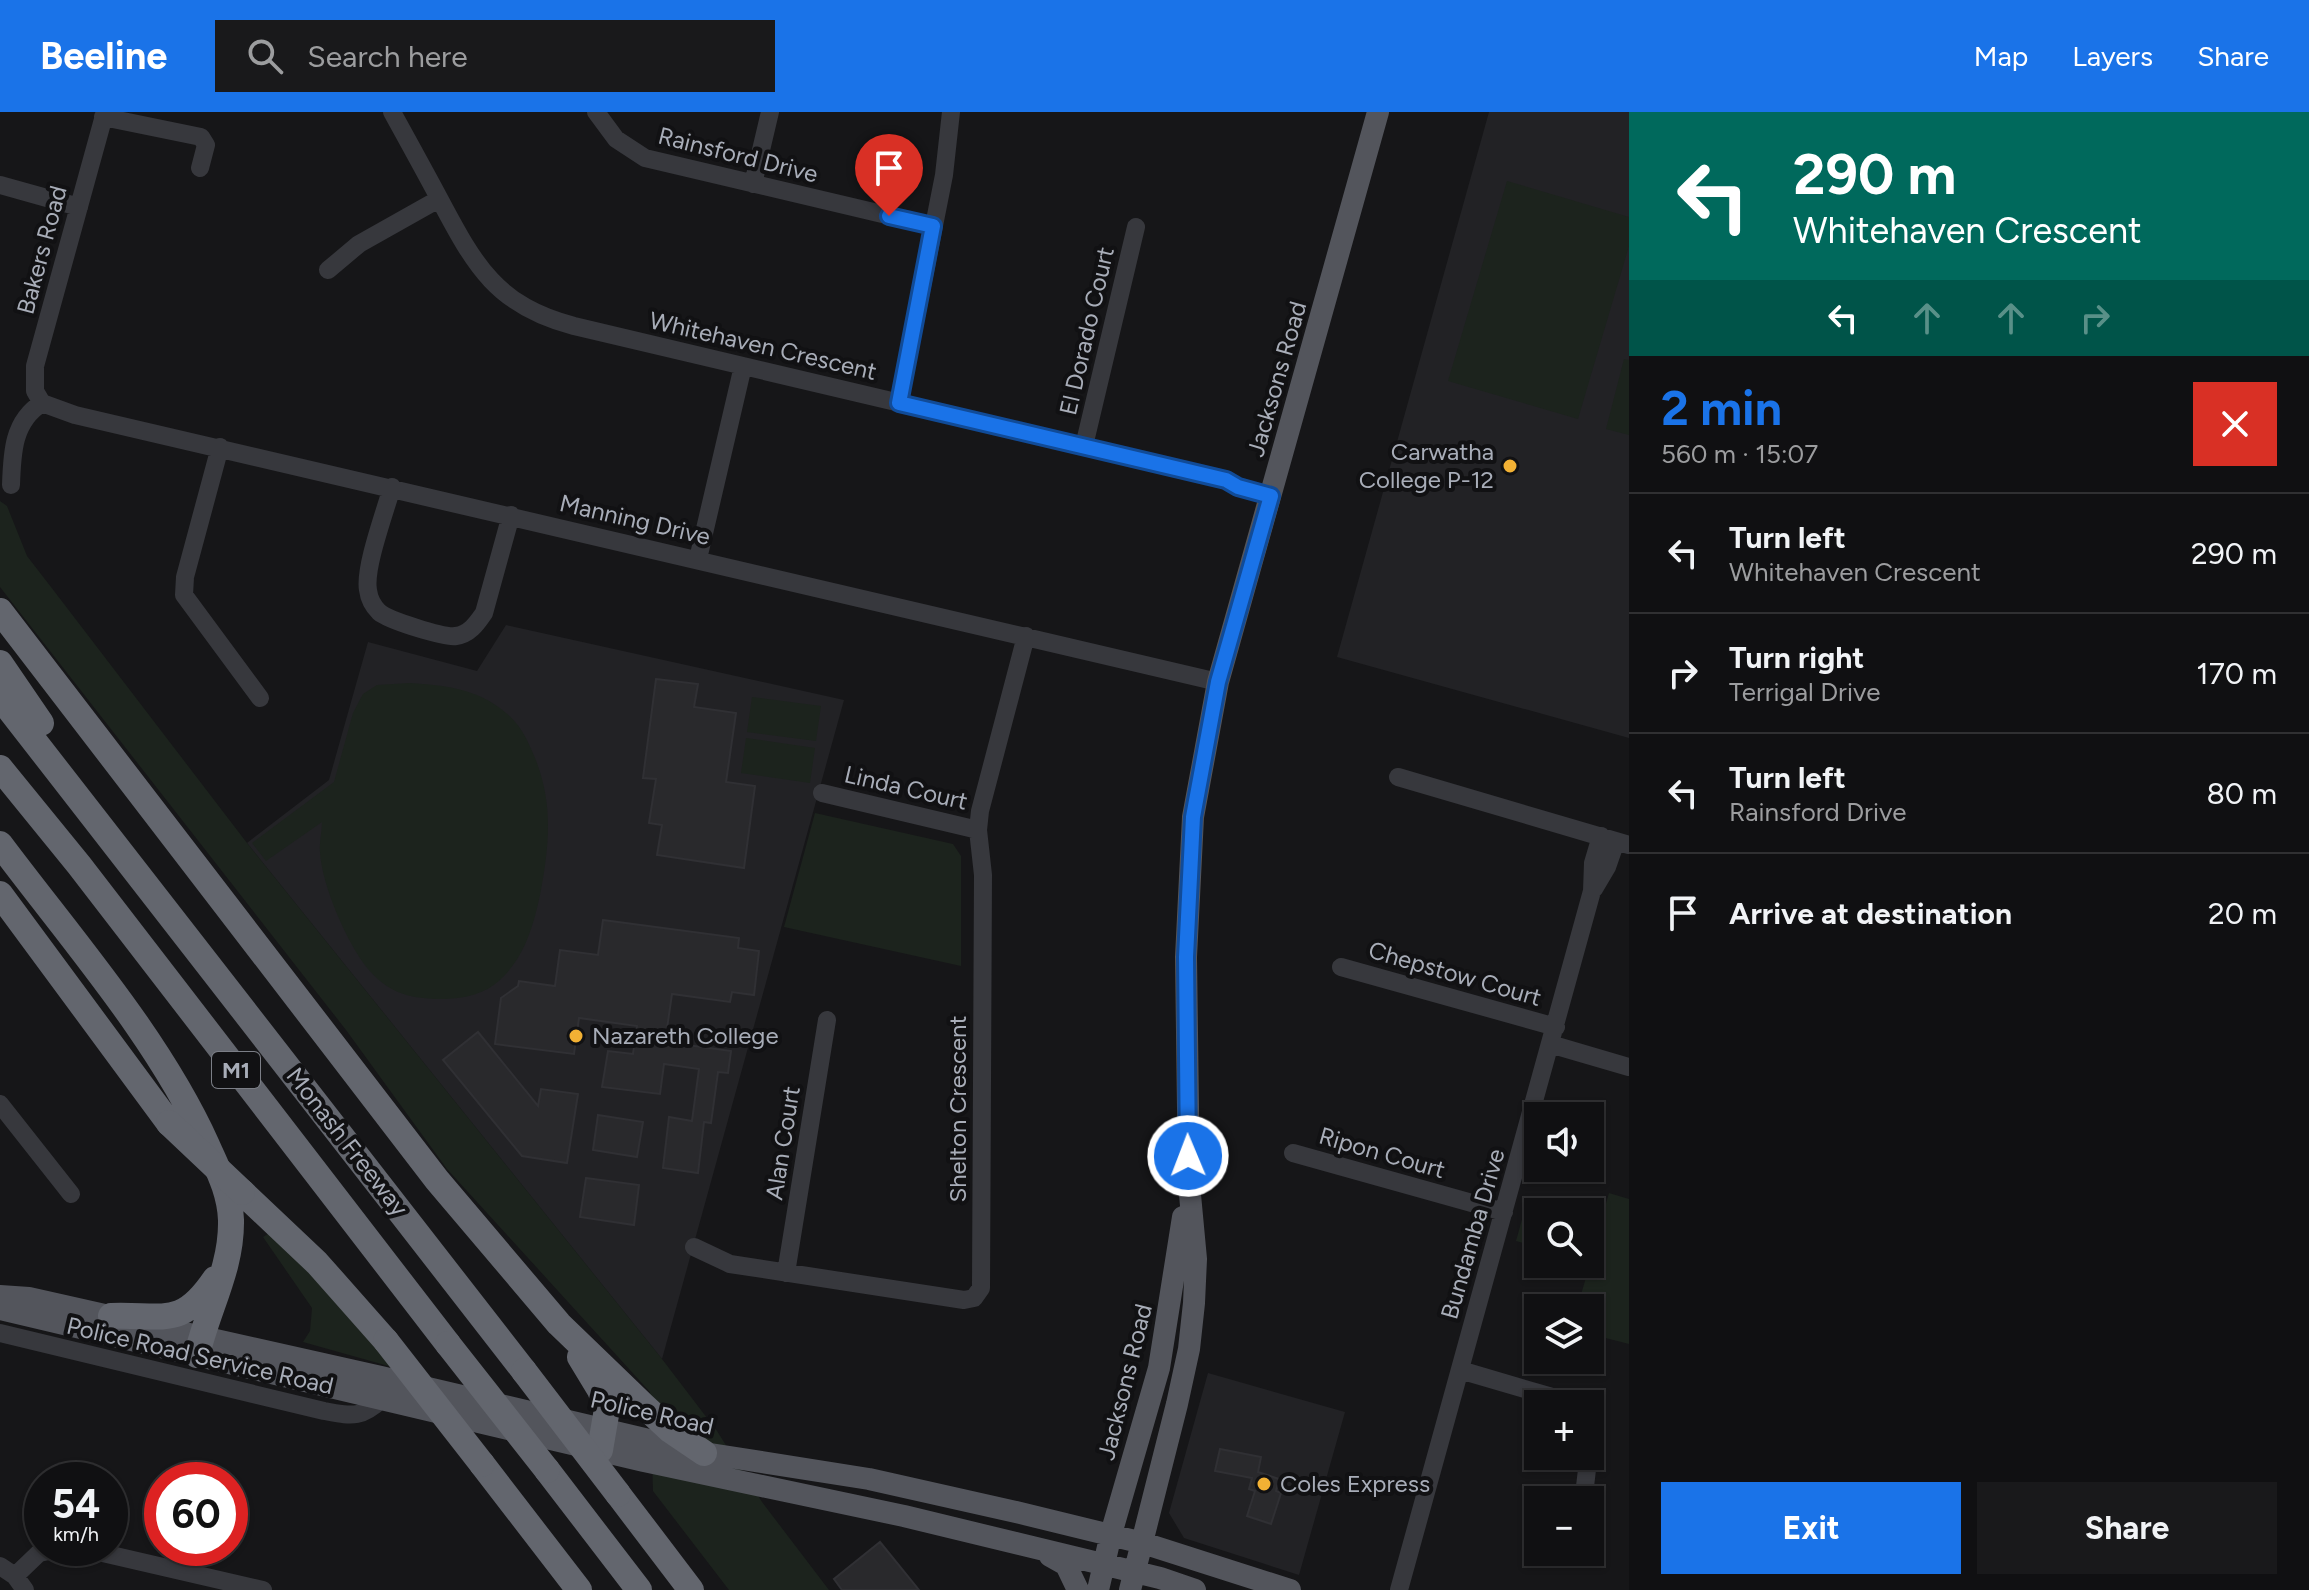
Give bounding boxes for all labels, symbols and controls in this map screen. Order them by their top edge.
search box [215,20,775,92]
text: Beeline [40,33,167,79]
icon: search [243,34,287,78]
text: Search here [307,38,468,75]
text: Map [1974,39,2028,73]
text: Layers [2072,39,2153,73]
text: Share [2197,39,2269,73]
street label: Rainsford Drive [655,121,821,188]
pin [855,134,923,216]
text: 290 m [1793,141,1956,208]
icon: left [1661,144,1765,248]
icon: arrive [867,146,911,190]
street label: Bakers Road [10,182,73,317]
text: Whitehaven Crescent [1793,209,2142,252]
street label: El Dorado Court [1053,244,1120,418]
icon: left [1821,296,1865,340]
icon: ahead [1905,296,1949,340]
icon: ahead [1989,296,2033,340]
icon: right [2073,296,2117,340]
street label: Jacksons Road [1241,298,1313,460]
street label: Whitehaven Crescent [647,305,880,386]
text: 2 min [1661,379,1782,437]
button: close [2193,382,2277,466]
place label: Carwatha College P-12 [1359,437,1494,494]
text: 560 m · 15:07 [1661,438,1818,470]
marker: Carwatha College P-12 [1501,457,1519,475]
street label: Manning Drive [557,488,713,551]
text: Turn left [1729,519,1846,556]
icon: left [1661,531,1705,575]
text: 290 m [2191,535,2277,572]
text: Whitehaven Crescent [1729,556,1981,588]
text: Turn right [1729,639,1864,676]
icon: right [1661,651,1705,695]
text: 170 m [2196,655,2277,692]
text: Terrigal Drive [1729,676,1880,708]
street label: Linda Court [842,759,971,816]
text: Turn left [1729,759,1846,796]
icon: left [1661,771,1705,815]
text: 80 m [2206,775,2277,812]
text: Rainsford Drive [1729,796,1906,828]
icon: arrive [1661,891,1705,935]
text: Arrive at destination [1729,895,2012,932]
text: 20 m [2208,895,2277,932]
street label: Chepstow Court [1365,935,1545,1012]
street label: Shelton Crescent [943,1015,972,1203]
place label: Nazareth College [592,1021,779,1050]
marker: Nazareth College [567,1027,585,1045]
road number: M1 [212,1052,260,1088]
street label: Monash Freeway [280,1062,415,1222]
street label: Alan Court [759,1084,806,1202]
map controls [1524,1102,1604,1566]
button: sound [1524,1102,1604,1182]
position arrow [1146,1114,1230,1198]
street label: Ripon Court [1316,1121,1449,1184]
street label: Bundamba Drive [1434,1145,1511,1322]
button: search [1524,1198,1604,1278]
button: layers [1524,1294,1604,1374]
street label: Jacksons Road [1091,1301,1158,1463]
street label: Police Road Service Road [64,1311,336,1400]
street label: Police Road [588,1384,717,1441]
button: + [1524,1390,1604,1470]
speed limit sign: 60 [144,1462,248,1566]
place label: Coles Express [1280,1469,1430,1498]
marker: Coles Express [1255,1475,1273,1493]
text: 54 [52,1480,100,1528]
button: Exit [1661,1482,1961,1574]
button: Share [1977,1482,2277,1574]
button: − [1524,1486,1604,1566]
text: km/h [53,1522,99,1546]

